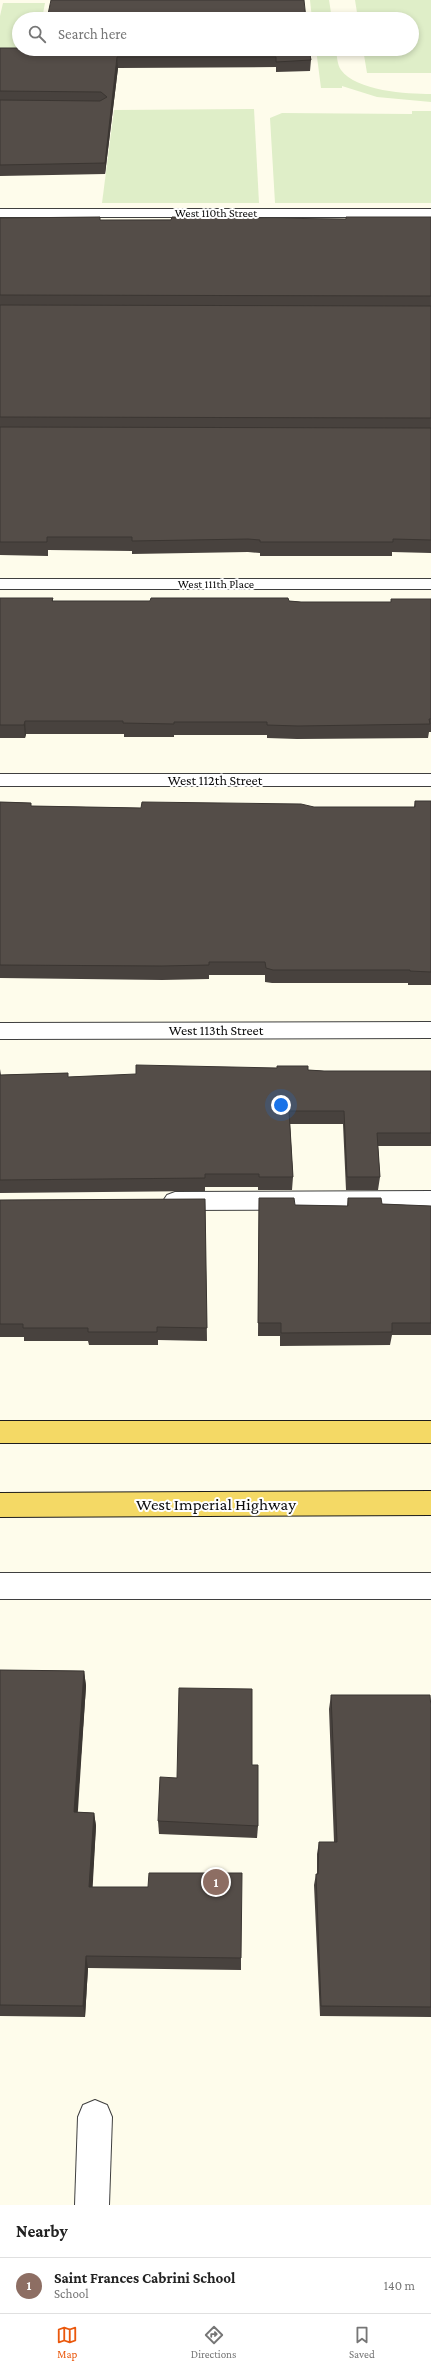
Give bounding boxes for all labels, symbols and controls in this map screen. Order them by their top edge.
search box [12,12,419,56]
icon: search [26,23,48,45]
text: Search here [58,26,127,42]
street label: West 110th Street [175,206,258,220]
street label: West 111th Place [178,577,254,591]
street label: West 112th Street [168,772,263,788]
street label: West 113th Street [169,1022,264,1038]
your location [271,1095,291,1115]
street label: West Imperial Highway [136,1495,296,1514]
pin: 1 [203,1867,229,1897]
text: Nearby [16,2222,68,2241]
text: Saint Frances Cabrini School [54,2270,235,2286]
text: 1 [27,2278,31,2293]
text: 140 m [384,2278,415,2293]
text: School [54,2286,89,2301]
tab: Map [56,2324,78,2360]
tab: Directions [191,2324,236,2360]
tab: Saved [349,2324,375,2360]

